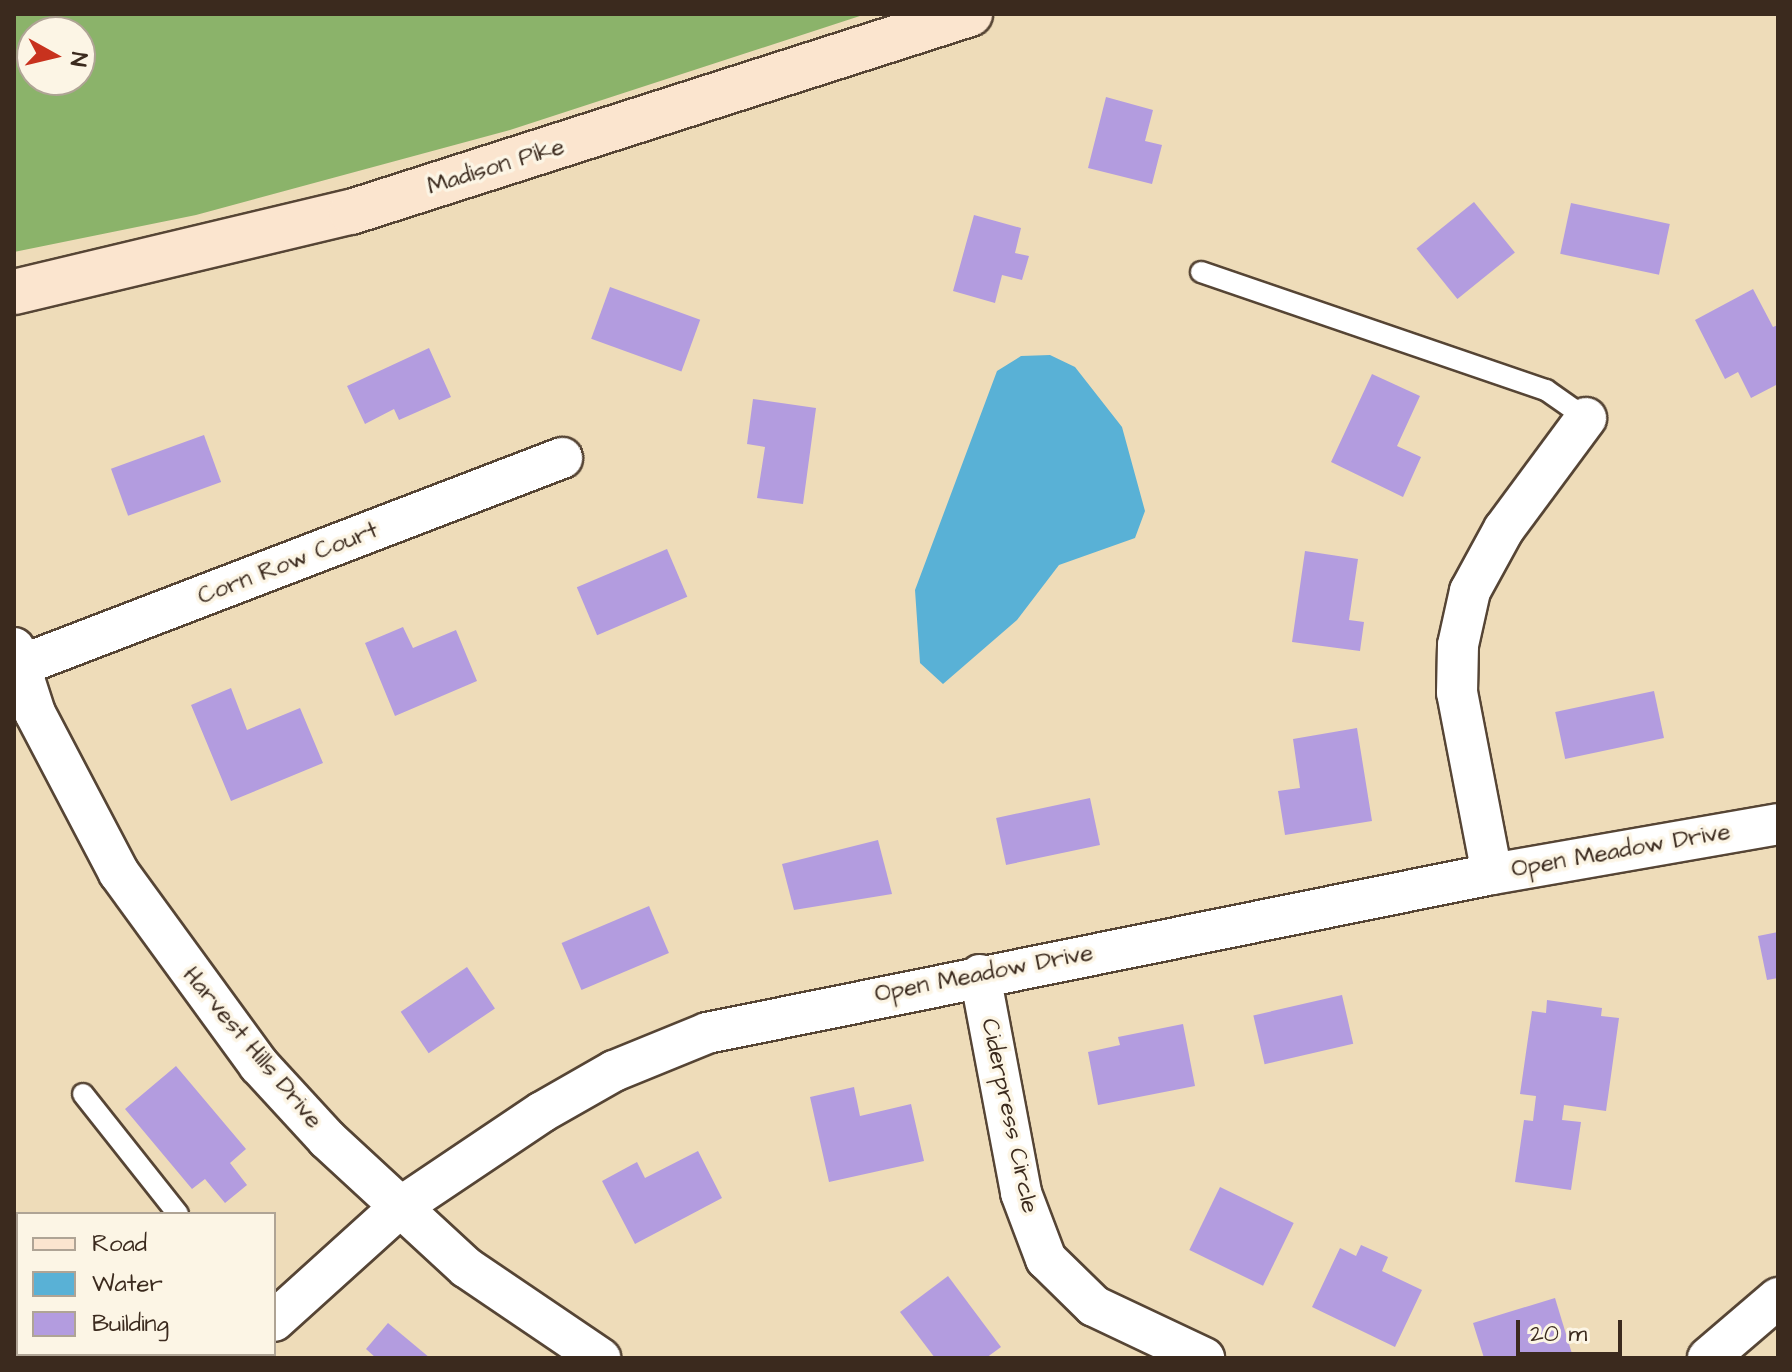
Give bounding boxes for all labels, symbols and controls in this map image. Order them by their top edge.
north arrow [16,16,96,96]
text: N [62,50,95,68]
street label: Madison Pike [424,132,568,202]
street label: Corn Row Court [194,516,382,612]
street label: Open Meadow Drive [1509,818,1733,884]
street label: Open Meadow Drive [872,939,1096,1009]
street label: Harvest Hills Drive [176,961,328,1135]
street label: Ciderpress Circle [974,1016,1044,1216]
legend [16,1212,276,1356]
text: Road [92,1227,147,1261]
text: Water [92,1267,163,1301]
scale bar [1520,1304,1626,1354]
text: Building [92,1307,169,1341]
text: 20 m [1530,1317,1587,1351]

